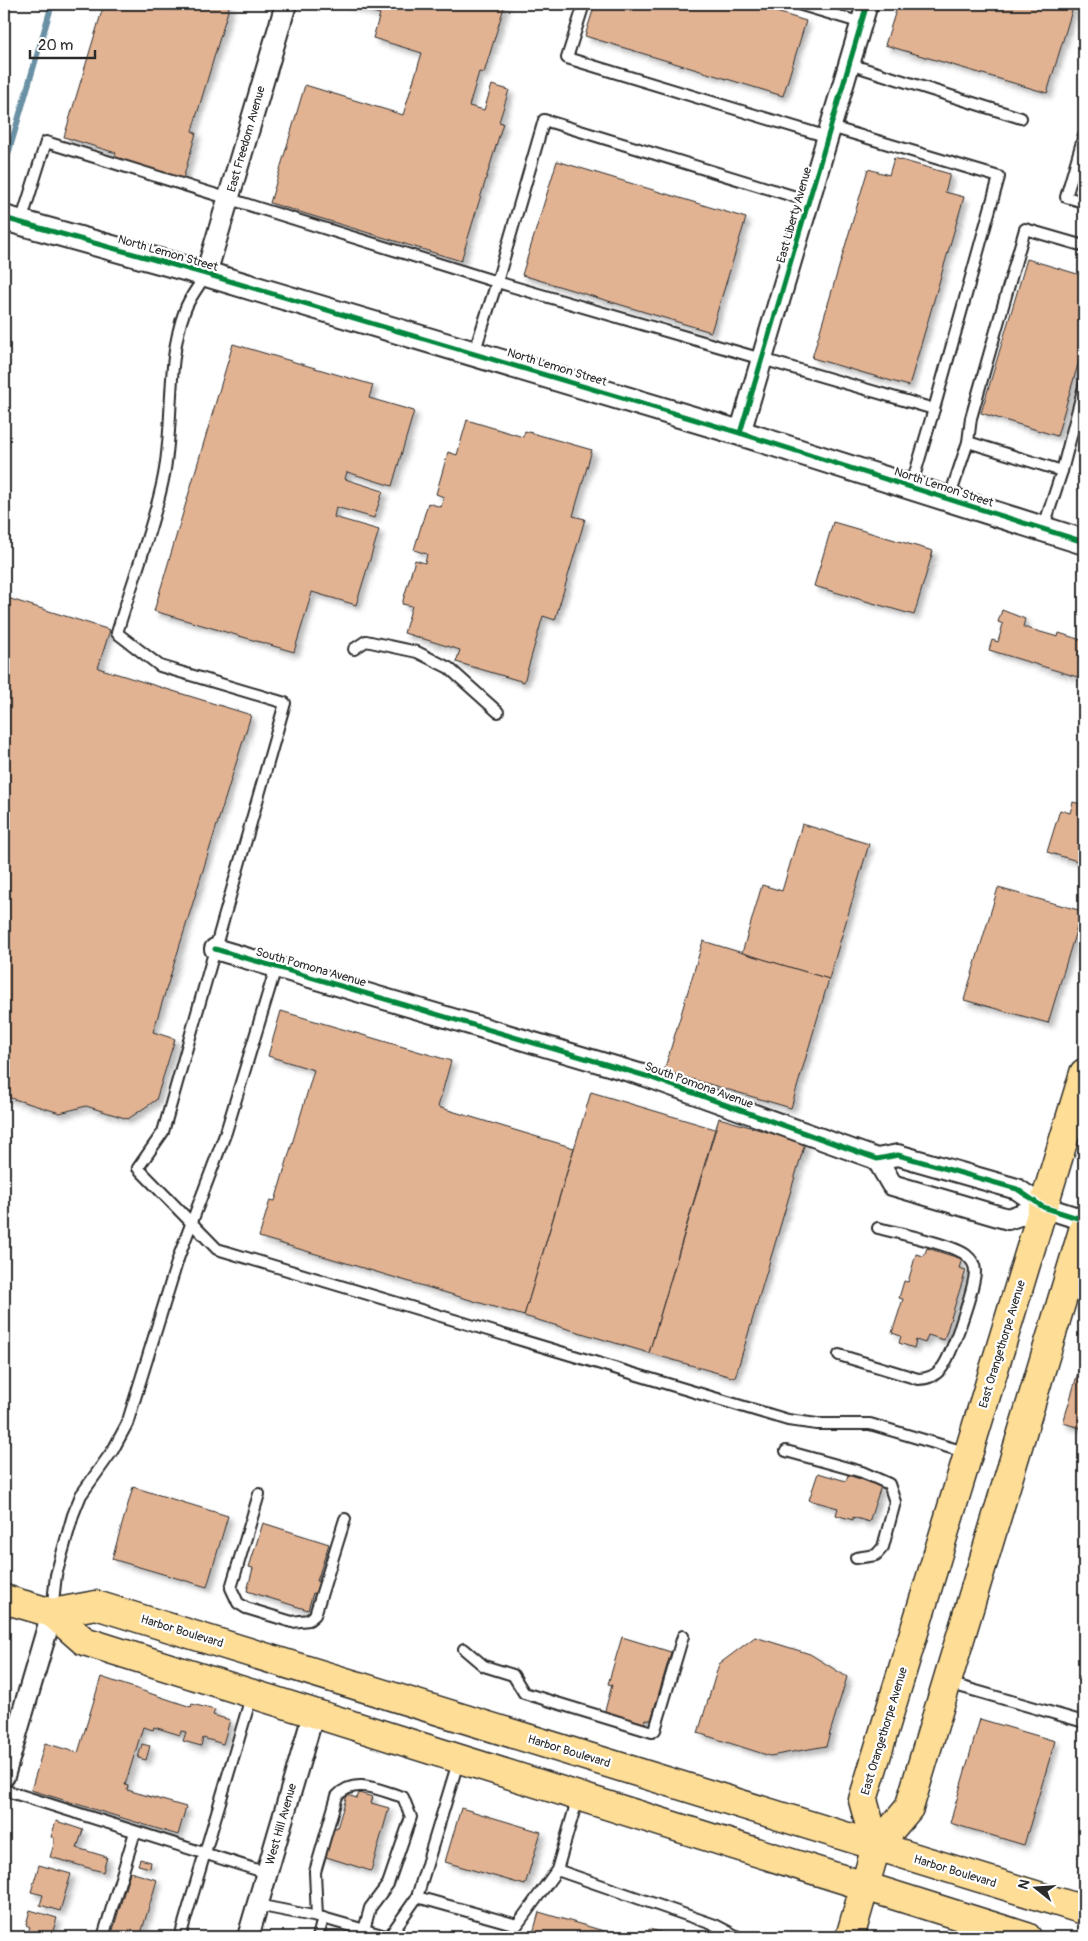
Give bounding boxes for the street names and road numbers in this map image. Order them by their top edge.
street label: East Freedom Avenue [224,84,269,194]
street label: East Liberty Avenue [774,165,815,265]
street label: North Lemon Street [116,232,220,275]
street label: North Lemon Street [505,345,609,390]
street label: North Lemon Street [892,464,995,511]
street label: South Pomona Avenue [254,945,368,990]
street label: South Pomona Avenue [643,1059,755,1112]
street label: East Orangethorpe Avenue [976,1278,1029,1410]
street label: Harbor Boulevard [139,1612,225,1651]
street label: East Orangethorpe Avenue [858,1665,911,1797]
street label: Harbor Boulevard [526,1732,612,1771]
street label: West Hill Avenue [263,1782,300,1867]
street label: Harbor Boulevard [912,1852,998,1891]

